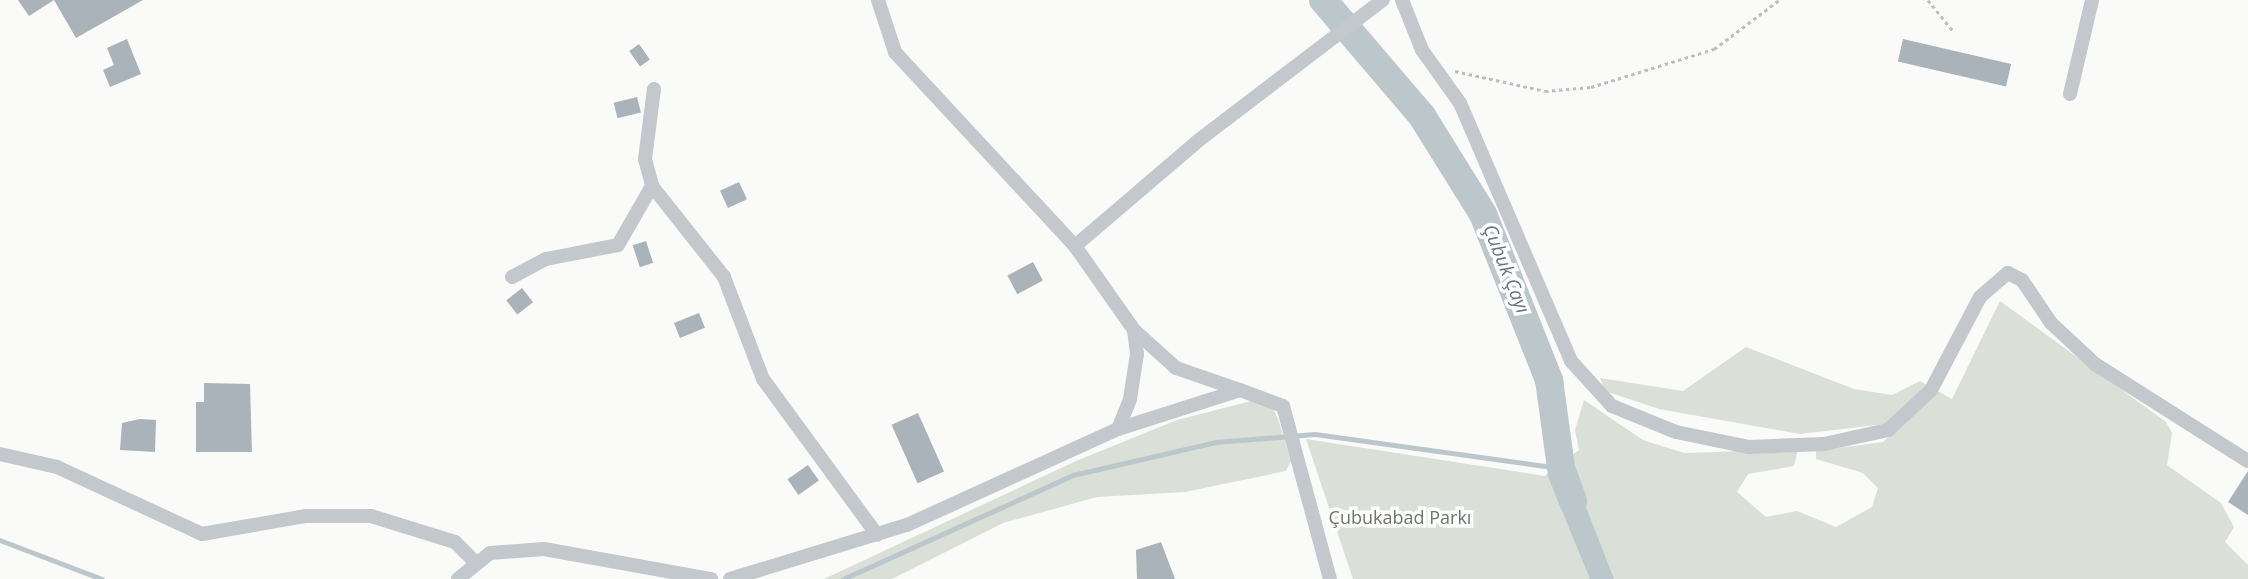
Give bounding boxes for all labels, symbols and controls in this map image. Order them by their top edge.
water label: Çubuk Çayı [1478,221,1534,317]
park label: Çubukabad Parkı [1329,506,1471,528]

